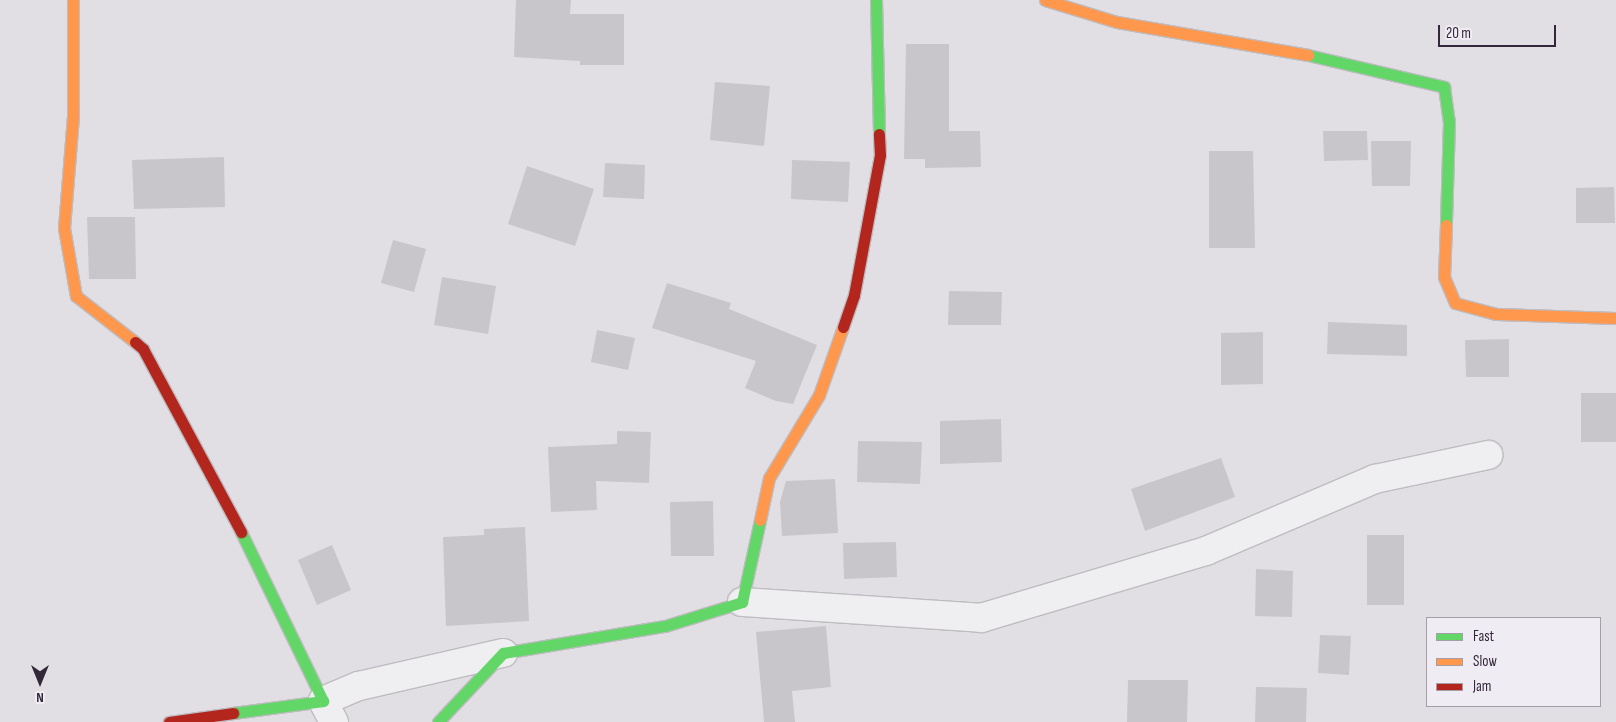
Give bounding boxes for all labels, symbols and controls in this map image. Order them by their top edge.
scale bar [1441,15,1558,47]
text: 20 m [1446,24,1471,43]
legend [1426,617,1601,707]
text: Fast [1473,627,1494,646]
text: Slow [1473,652,1497,671]
north arrow [15,657,65,707]
text: Jam [1473,677,1491,696]
text: N [36,689,44,706]

